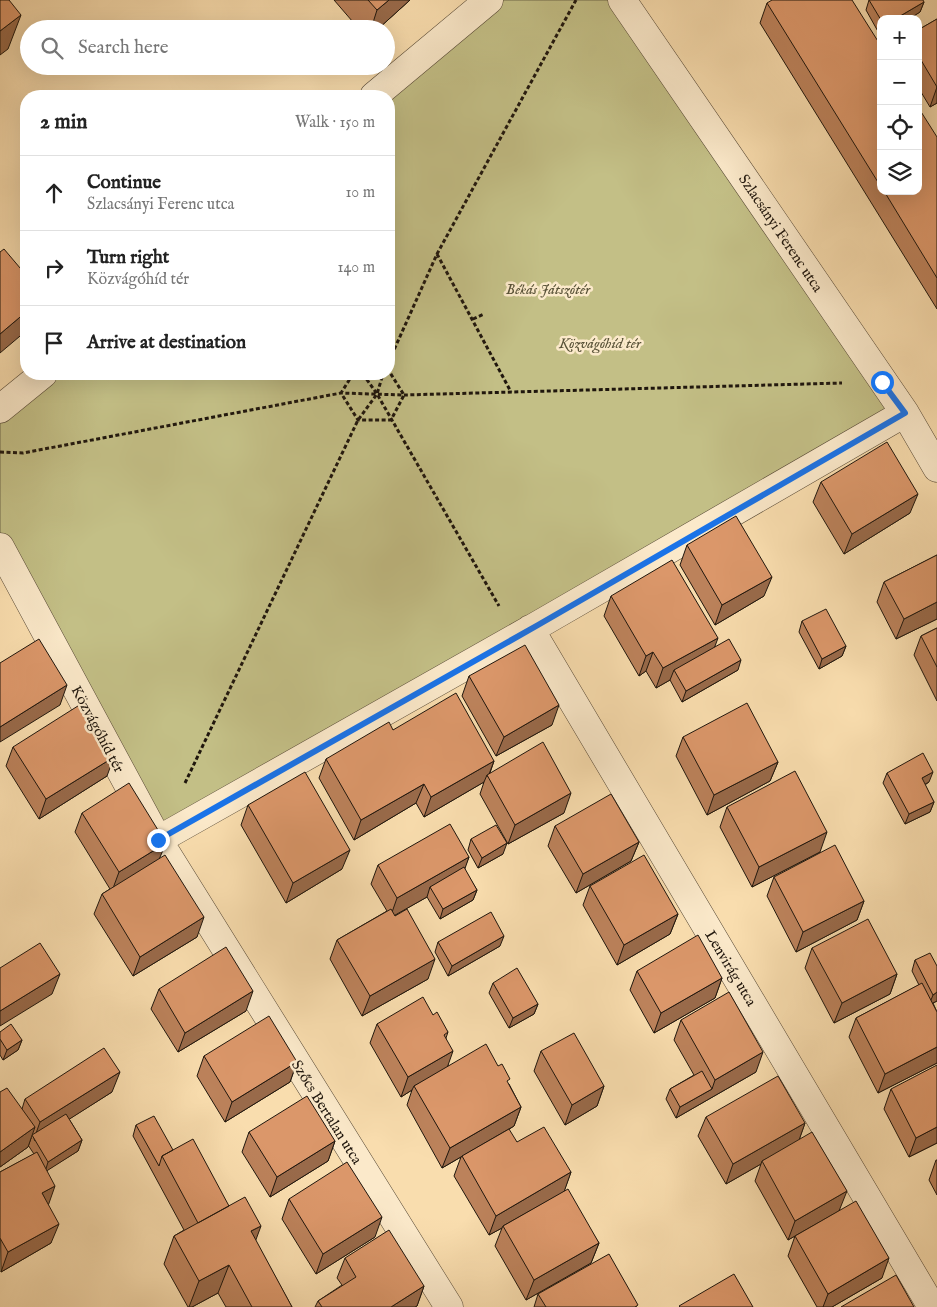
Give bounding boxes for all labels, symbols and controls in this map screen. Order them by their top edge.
map controls [877,15,922,195]
button: + [877,15,922,60]
search box [20,20,395,75]
icon: search [38,34,66,62]
text: Search here [78,36,169,60]
button: − [877,60,922,105]
button: locate [877,105,922,150]
text: 2 min [40,109,87,136]
text: Walk · 150 m [295,113,375,133]
button: layers [877,150,922,195]
text: Continue [87,171,161,195]
street label: Szlacsányi Ferenc utca [734,171,827,296]
icon: ahead [40,179,68,207]
text: 10 m [345,183,375,203]
text: Szlacsányi Ferenc utca [87,195,234,215]
text: Turn right [87,246,169,270]
icon: right [40,254,68,282]
text: 140 m [337,258,375,278]
text: Közvágóhíd tér [87,270,189,290]
park label: Békás Játszótér [506,280,591,299]
icon: arrive [40,329,68,357]
text: Arrive at destination [87,331,246,355]
park label: Közvágóhíd tér [558,334,642,354]
route start [871,371,894,394]
street label: Közvágóhíd tér [67,682,129,776]
route end [147,829,170,852]
street label: Lenvirág utca [700,927,761,1010]
street label: Szőcs Bertalan utca [287,1057,367,1168]

